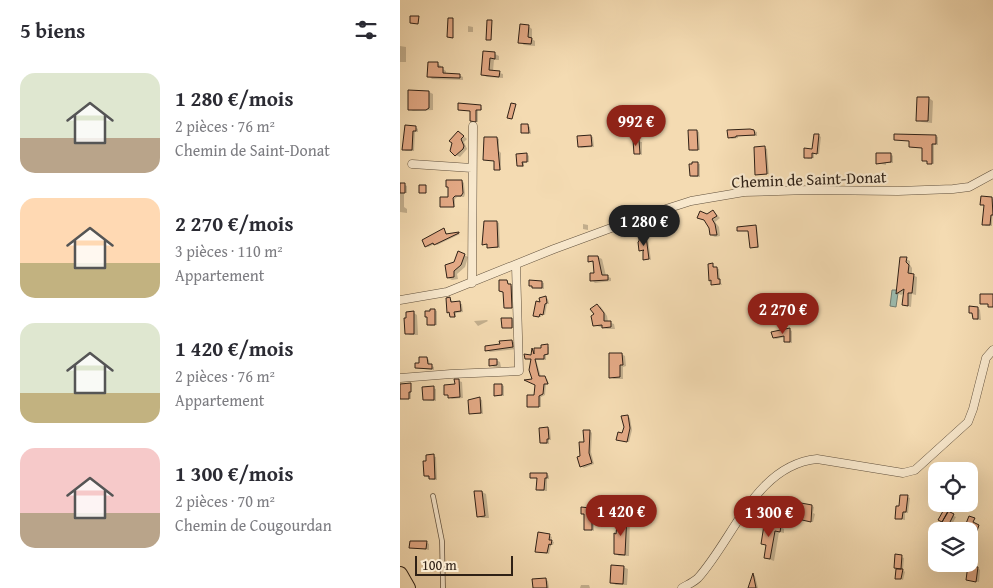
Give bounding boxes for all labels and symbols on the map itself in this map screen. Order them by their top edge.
pin: 992 € [601,104,671,147]
street label: Chemin de Saint-Donat [731,164,887,194]
pin: 1 280 € [598,204,690,247]
pin: 2 270 € [737,292,829,335]
pin: 1 420 € [575,494,667,537]
pin: 1 300 € [723,496,815,538]
scale bar [415,553,512,576]

